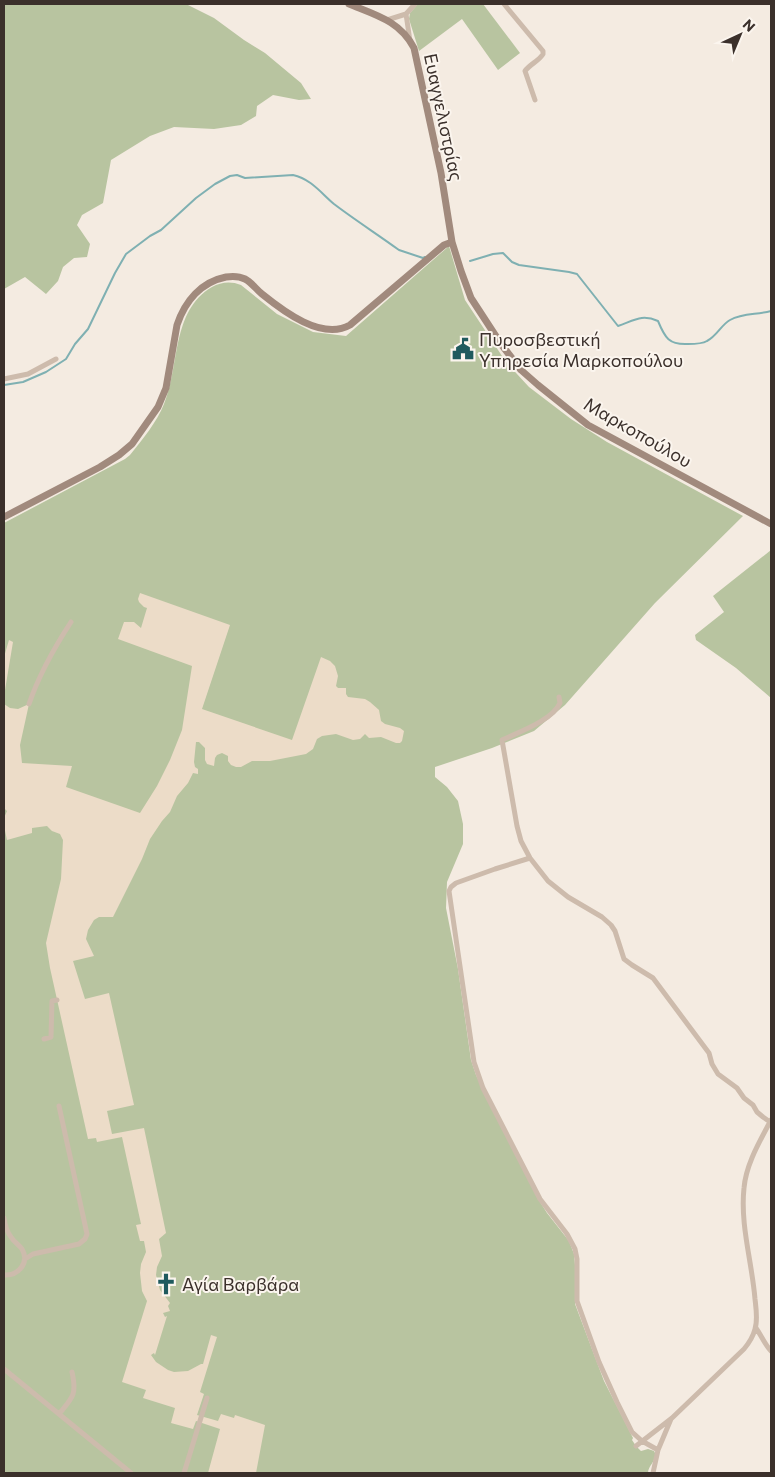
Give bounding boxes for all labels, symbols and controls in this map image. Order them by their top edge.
north arrow [715,10,765,60]
text: N [740,16,759,35]
street label: Ευαγγελιστρίας [420,51,468,183]
place label: Πυροσβεστική Υπηρεσία Μαρκοπούλου [479,328,683,371]
public building icon: Πυροσβεστική Υπηρεσία Μαρκοπούλου [450,336,476,362]
street label: Μαρκοπούλου [580,392,696,472]
church icon: Αγία Βαρβάρα [153,1271,179,1297]
place label: Αγία Βαρβάρα [182,1273,299,1295]

